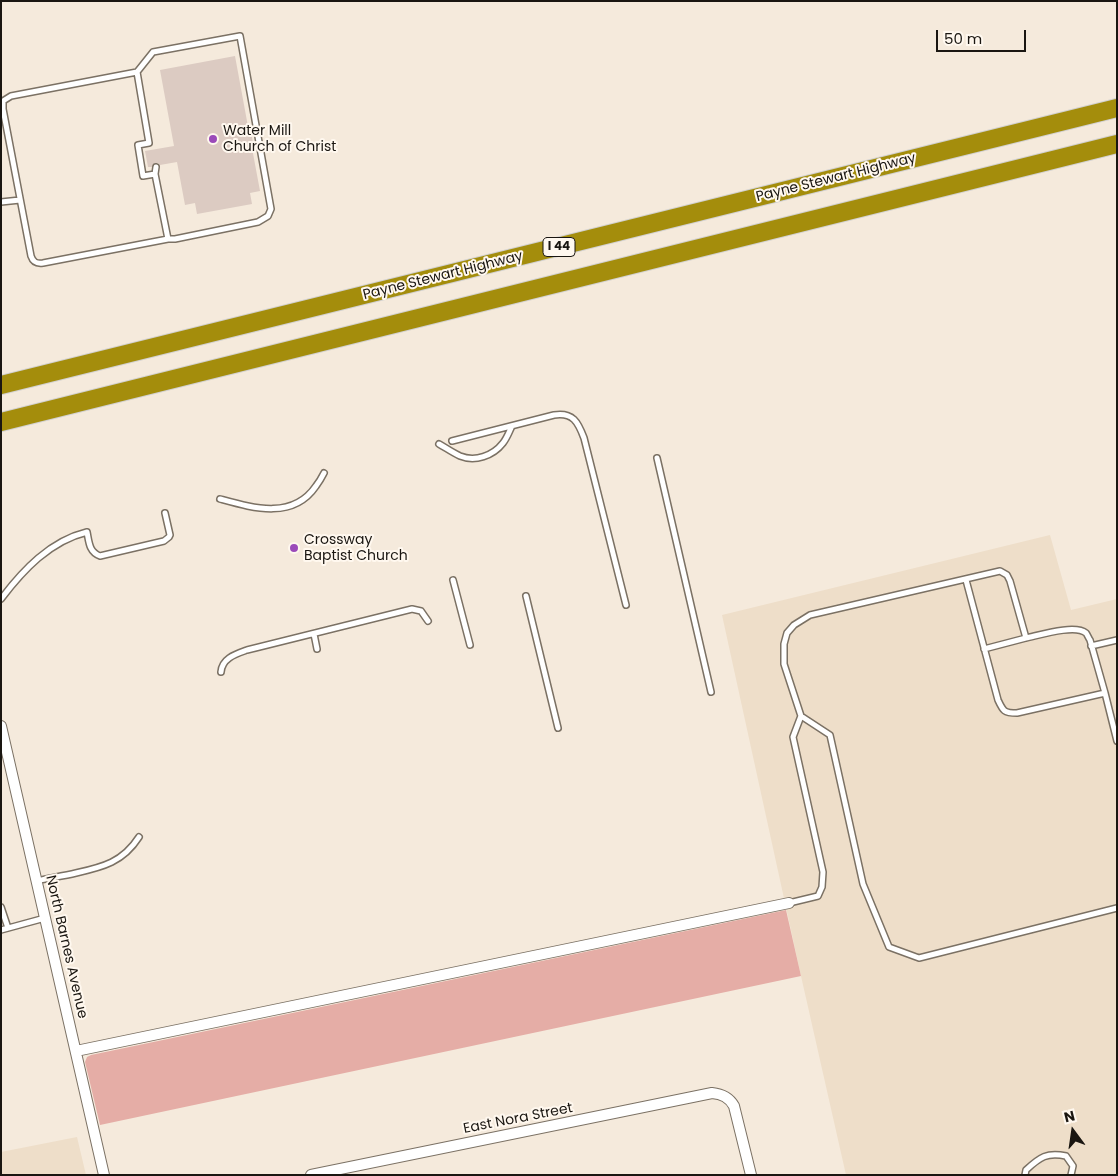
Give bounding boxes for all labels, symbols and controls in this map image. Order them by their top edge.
scale bar [938,20,1028,52]
text: 50 m [944,28,982,49]
place label: Water Mill Church of Christ [223,123,336,156]
marker: Water Mill Church of Christ [207,133,219,145]
street label: Payne Stewart Highway [754,150,918,206]
road number: I 44 [543,238,575,256]
street label: Payne Stewart Highway [361,248,525,304]
place label: Crossway Baptist Church [304,532,408,564]
marker: Crossway Baptist Church [288,542,300,554]
street label: North Barnes Avenue [41,874,91,1020]
street label: East Nora Street [462,1100,574,1138]
text: N [1062,1105,1077,1127]
north arrow [1048,1106,1098,1156]

